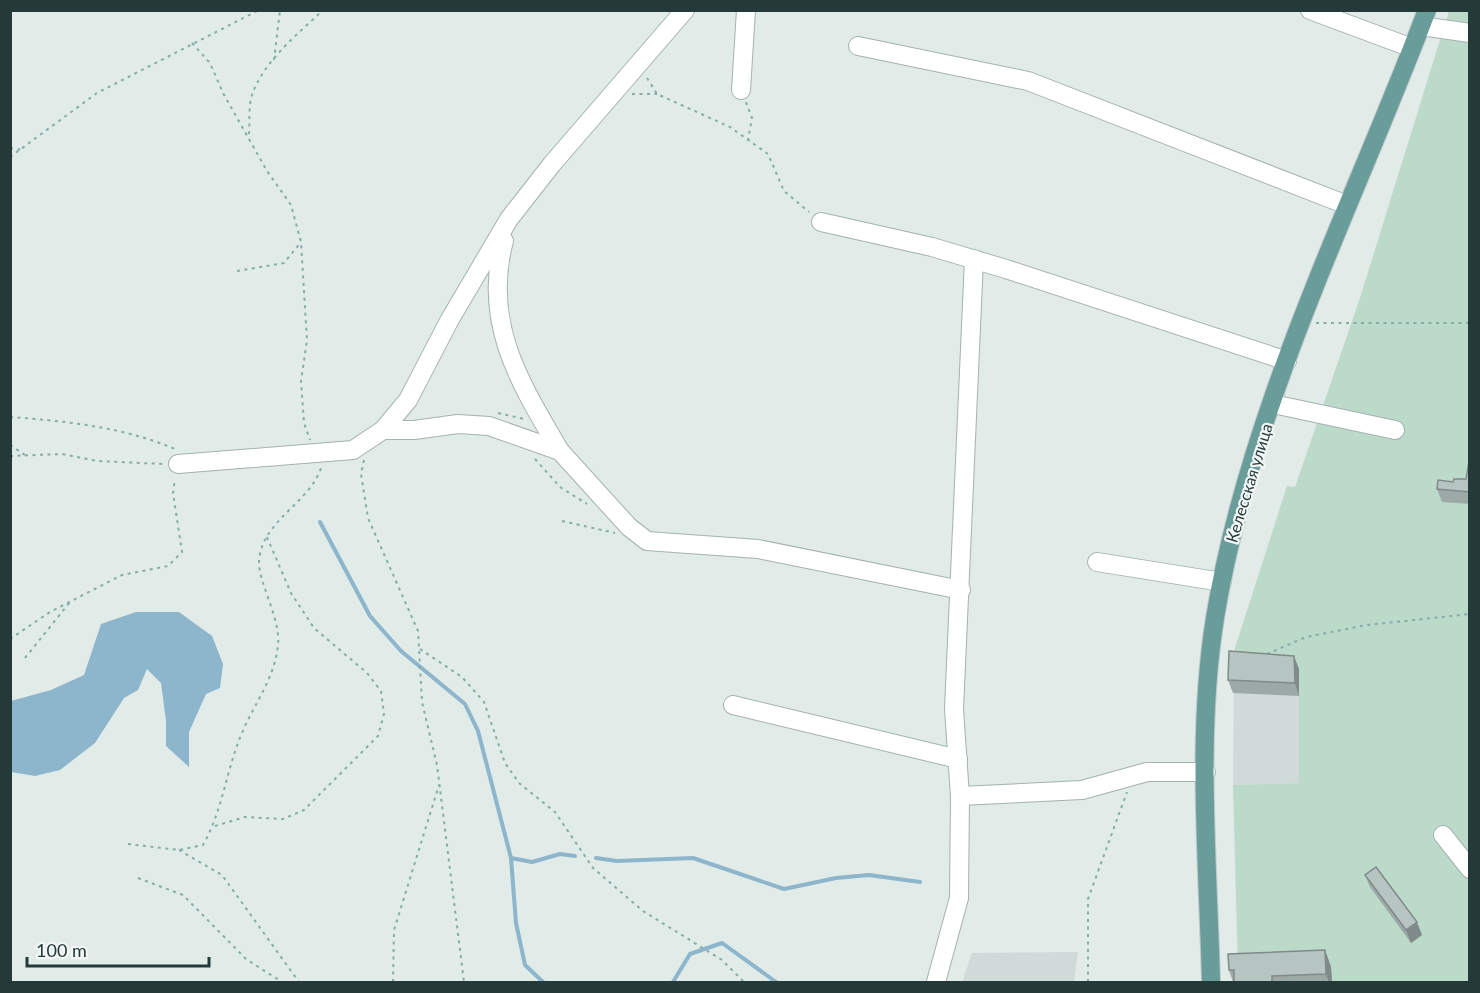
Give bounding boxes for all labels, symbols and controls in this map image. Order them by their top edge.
street label: Келесская улица [1221,421,1276,545]
scale bar [27,930,208,968]
text: 100 m [36,939,87,961]

